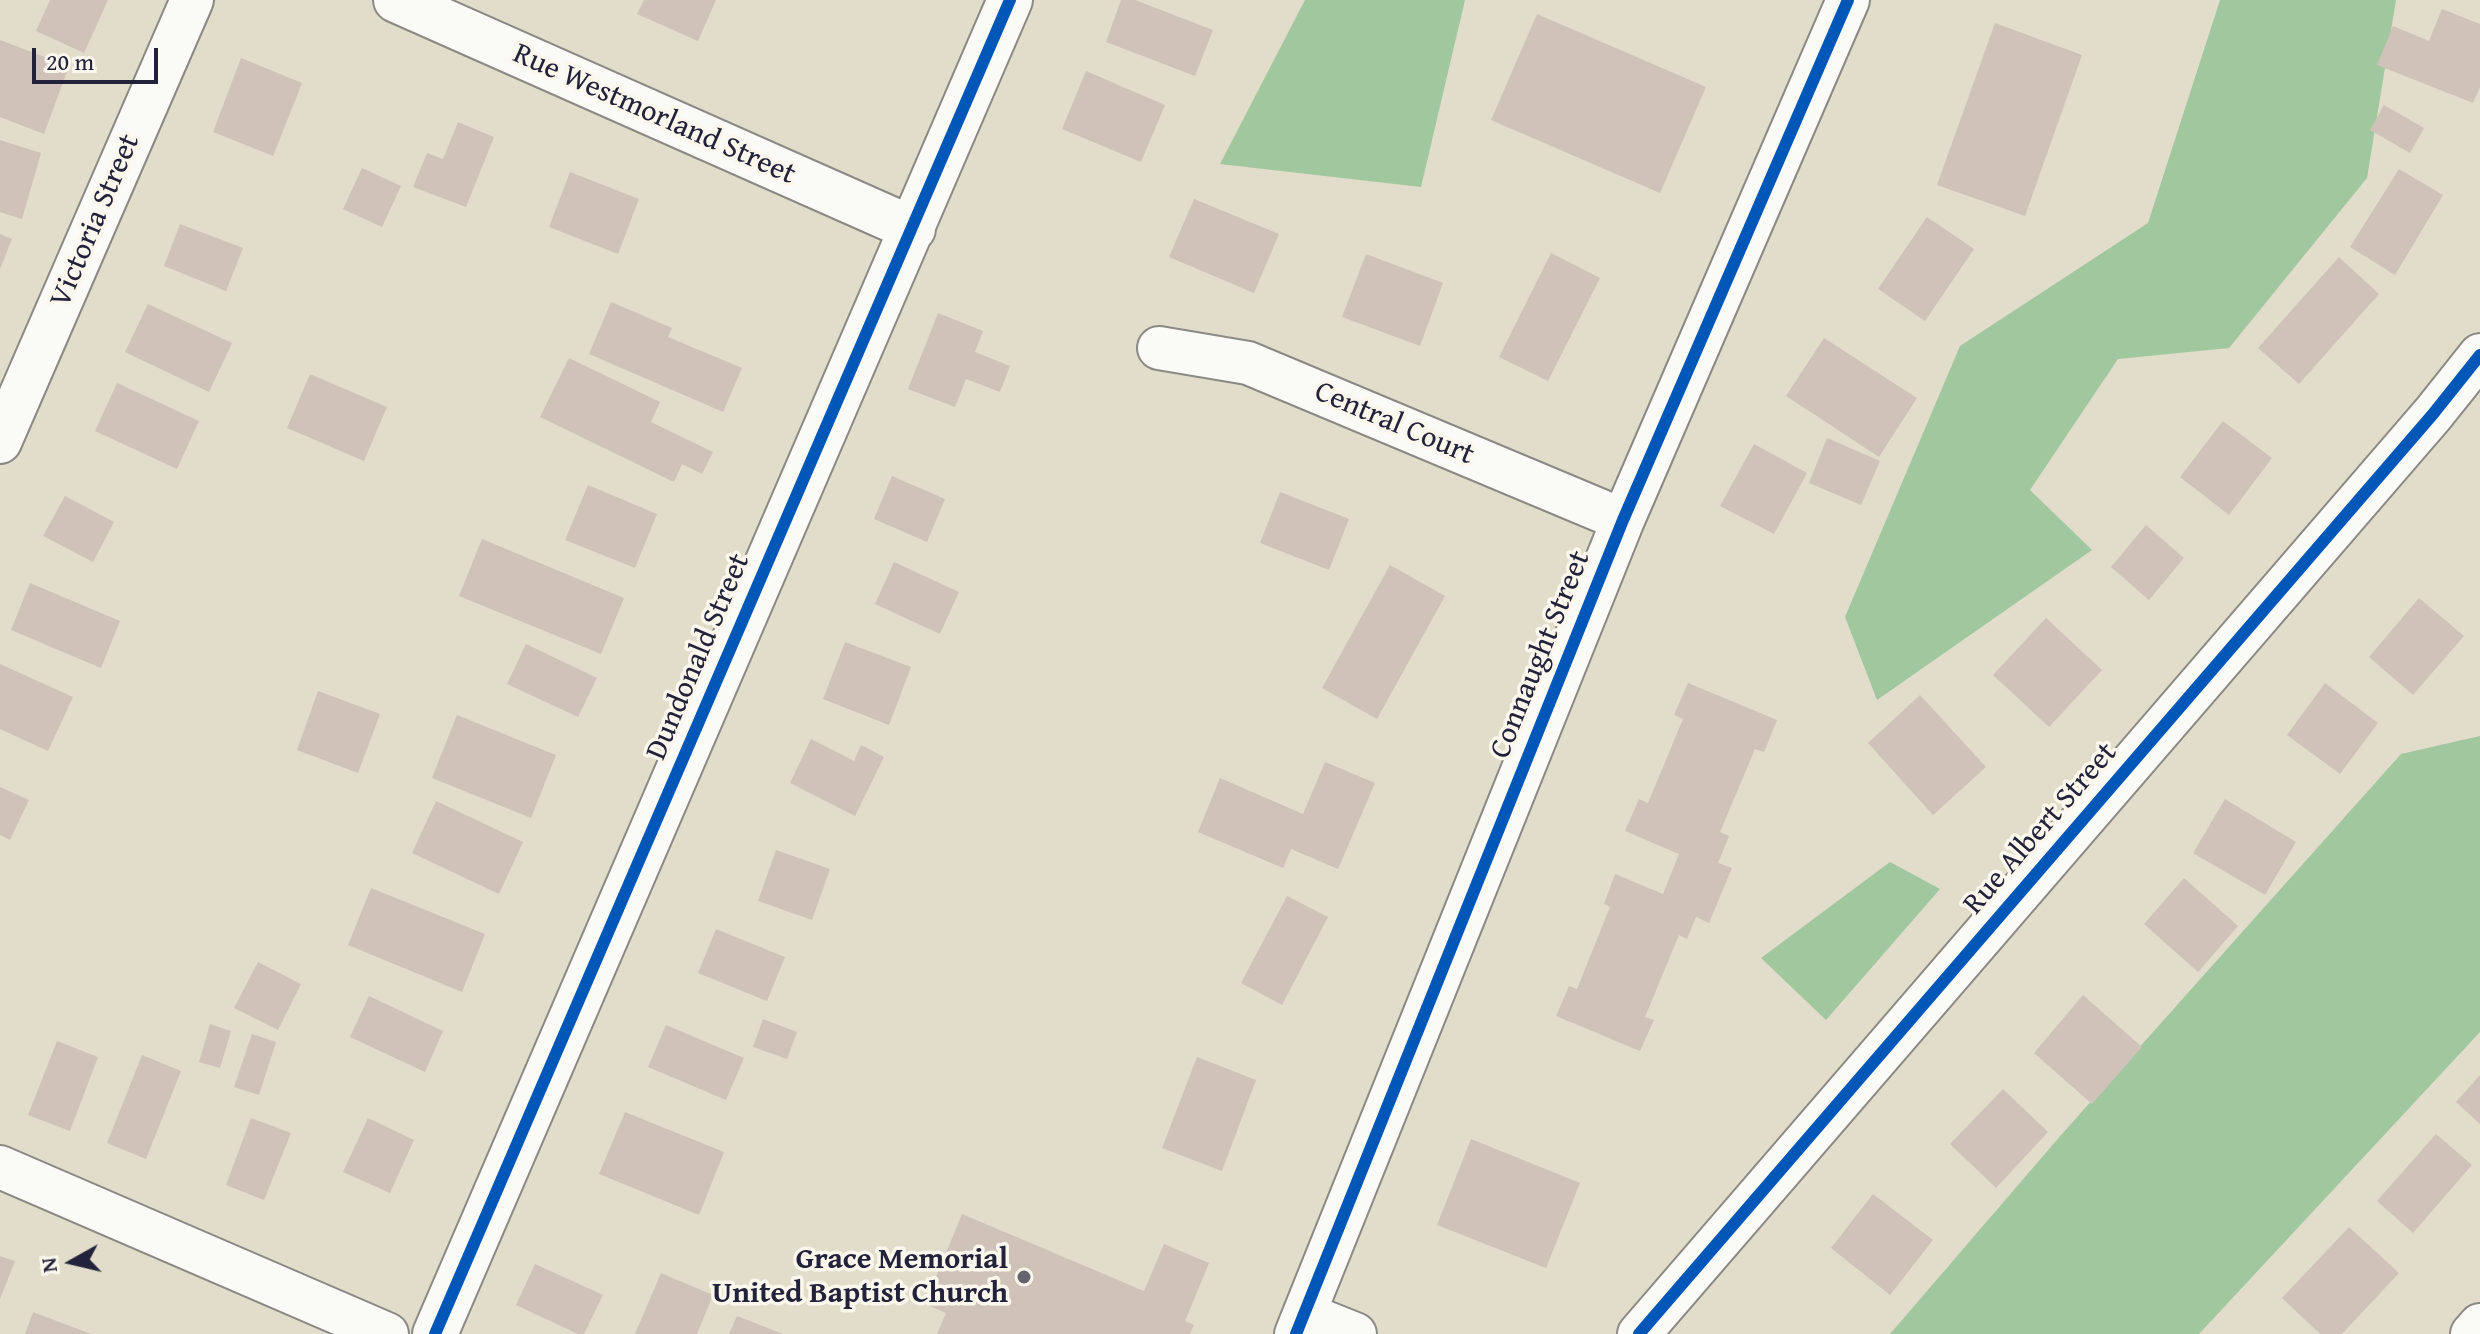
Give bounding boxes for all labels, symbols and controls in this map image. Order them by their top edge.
scale bar [36,32,162,82]
street label: Rue Westmorland Street [507,36,801,194]
text: 20 m [46,44,94,79]
street label: Victoria Street [43,129,149,313]
street label: Central Court [1309,374,1479,474]
street label: Connaught Street [1483,546,1599,764]
street label: Dundonald Street [639,548,759,766]
street label: Rue Albert Street [1957,736,2125,922]
north arrow [32,1222,112,1302]
place label: Grace Memorial United Baptist Church [712,1242,1008,1312]
text: N [31,1256,65,1275]
marker: Grace Memorial United Baptist Church [1015,1268,1033,1286]

